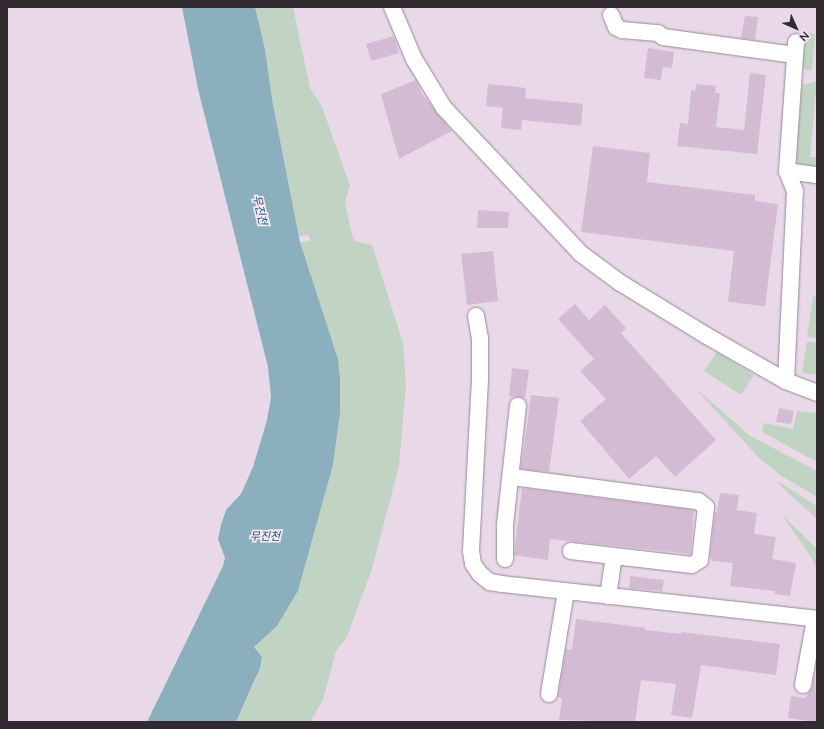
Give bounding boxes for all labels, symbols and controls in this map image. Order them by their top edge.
north arrow [776,8,816,48]
text: N [797,29,812,44]
water label: 무진천 [250,194,270,226]
water label: 무진천 [250,529,280,543]

